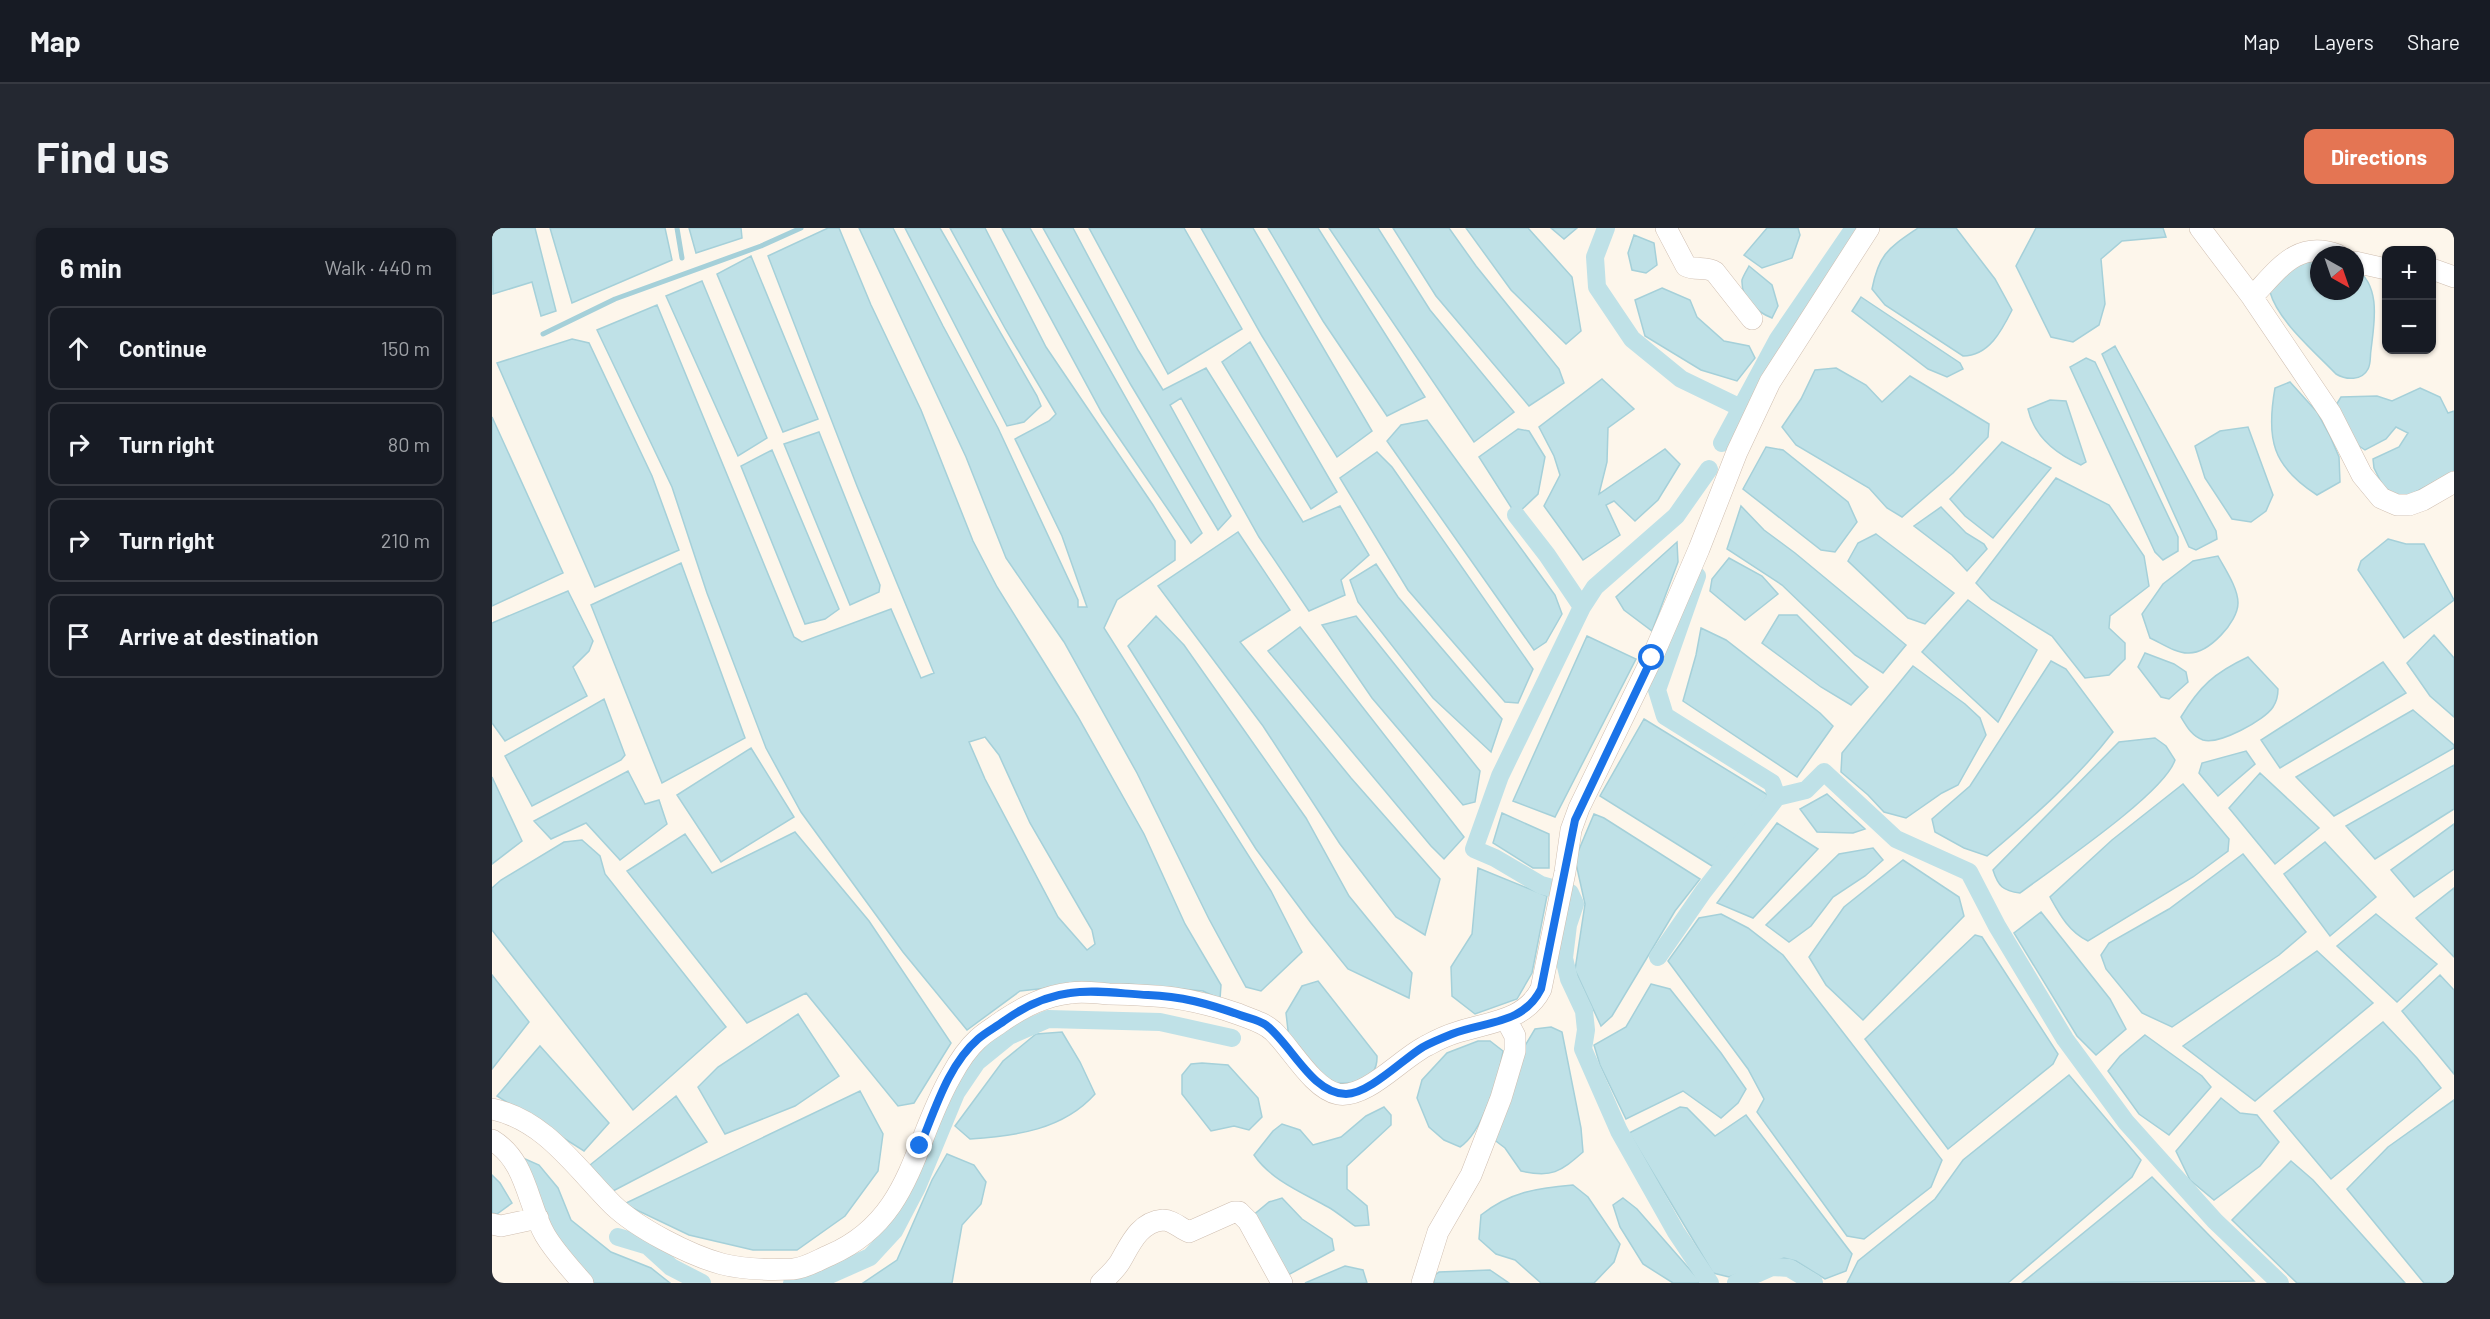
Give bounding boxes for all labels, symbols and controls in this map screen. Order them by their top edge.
text: Map [30,24,81,58]
text: Map [2243,29,2280,54]
text: Layers [2313,29,2374,54]
text: Share [2407,29,2460,54]
button: Directions [2304,129,2454,184]
text: Find us [36,131,169,181]
north arrow [2310,246,2364,300]
map controls [2382,246,2436,354]
button: + [2382,246,2436,300]
text: 6 min [60,252,122,283]
text: Walk · 440 m [324,255,432,279]
button: − [2382,300,2436,354]
icon: ahead [62,332,95,365]
text: Continue [119,335,207,361]
text: 150 m [381,336,430,360]
icon: right [62,428,95,461]
text: Turn right [119,431,214,457]
text: 80 m [388,432,430,456]
icon: right [62,524,95,557]
text: Turn right [119,527,214,553]
text: 210 m [381,528,430,552]
icon: arrive [62,620,95,653]
text: Arrive at destination [119,623,318,649]
route start [1638,644,1664,670]
route end [906,1132,932,1158]

